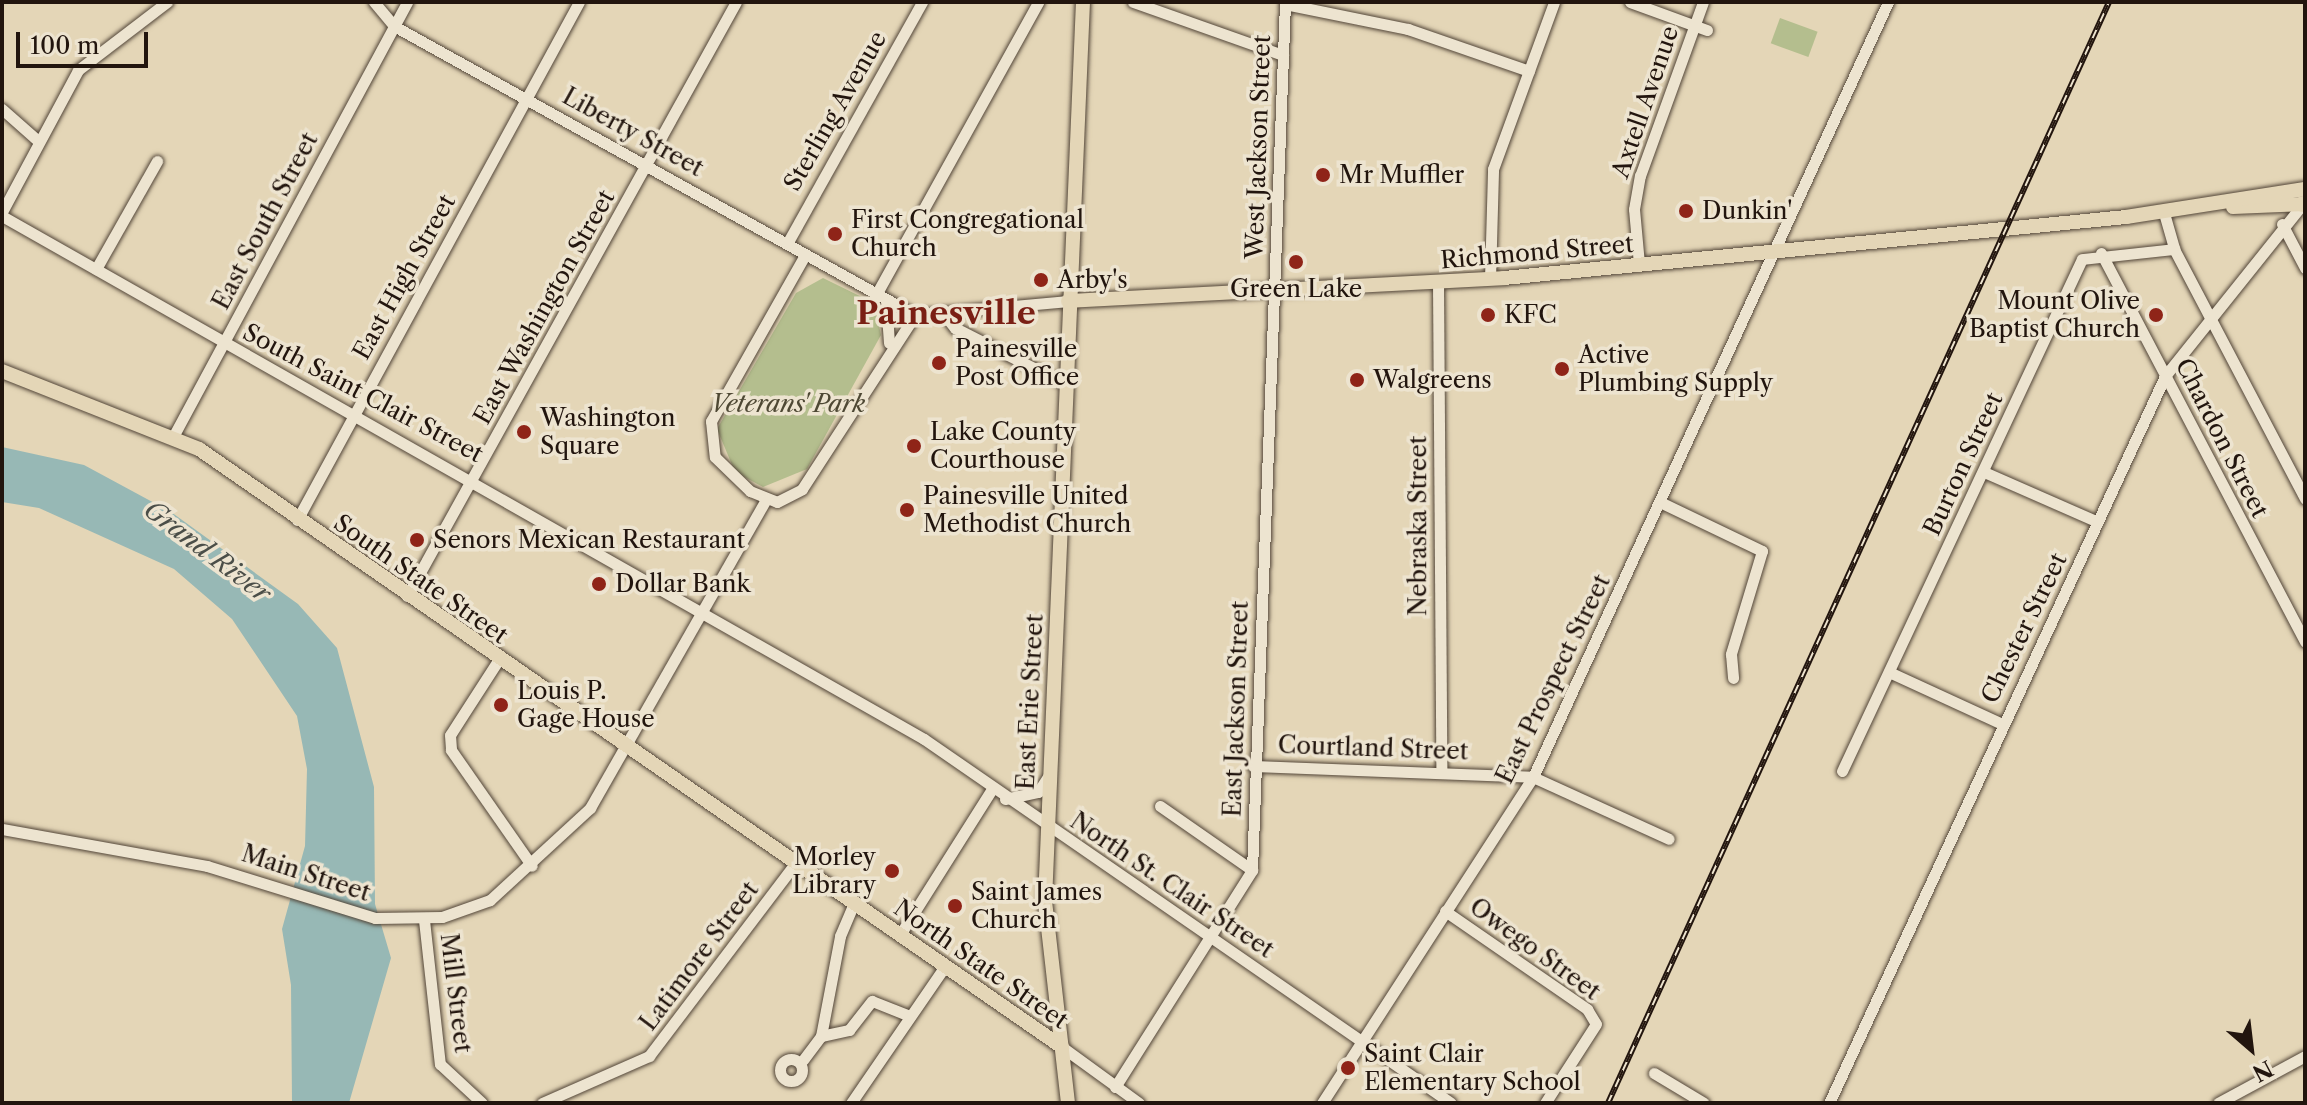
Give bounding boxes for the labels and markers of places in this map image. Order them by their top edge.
place label: Mr Muffler [1339,161,1465,189]
marker: Mr Muffler [1314,166,1332,184]
place label: Dunkin' [1702,197,1792,225]
marker: Dunkin' [1677,202,1695,220]
place label: First Congregational Church [851,206,1084,262]
marker: First Congregational Church [826,225,844,243]
marker: Green Lake [1287,253,1305,271]
place label: Arby's [1057,266,1128,294]
marker: Arby's [1032,271,1050,289]
place label: Green Lake [1230,275,1362,303]
place label: Mount Olive Baptist Church [1969,287,2140,343]
place label: KFC [1504,301,1557,329]
marker: KFC [1479,306,1497,324]
marker: Mount Olive Baptist Church [2147,306,2165,324]
place label: Painesville Post Office [955,335,1079,391]
place label: Active Plumbing Supply [1578,341,1773,397]
marker: Painesville Post Office [930,354,948,372]
marker: Active Plumbing Supply [1553,360,1571,378]
place label: Walgreens [1373,366,1492,394]
marker: Walgreens [1348,371,1366,389]
place label: Washington Square [540,404,675,460]
place label: Lake County Courthouse [930,418,1076,474]
marker: Washington Square [515,423,533,441]
marker: Lake County Courthouse [905,437,923,455]
place label: Painesville United Methodist Church [923,482,1131,538]
marker: Painesville United Methodist Church [898,501,916,519]
place label: Senors Mexican Restaurant [433,526,745,554]
marker: Senors Mexican Restaurant [408,531,426,549]
place label: Dollar Bank [615,570,751,598]
marker: Dollar Bank [590,575,608,593]
place label: Louis P. Gage House [517,677,655,733]
marker: Louis P. Gage House [492,696,510,714]
place label: Morley Library [792,843,876,899]
marker: Morley Library [883,862,901,880]
place label: Saint James Church [971,878,1102,934]
marker: Saint James Church [946,897,964,915]
place label: Saint Clair Elementary School [1364,1040,1581,1096]
marker: Saint Clair Elementary School [1339,1059,1357,1077]

